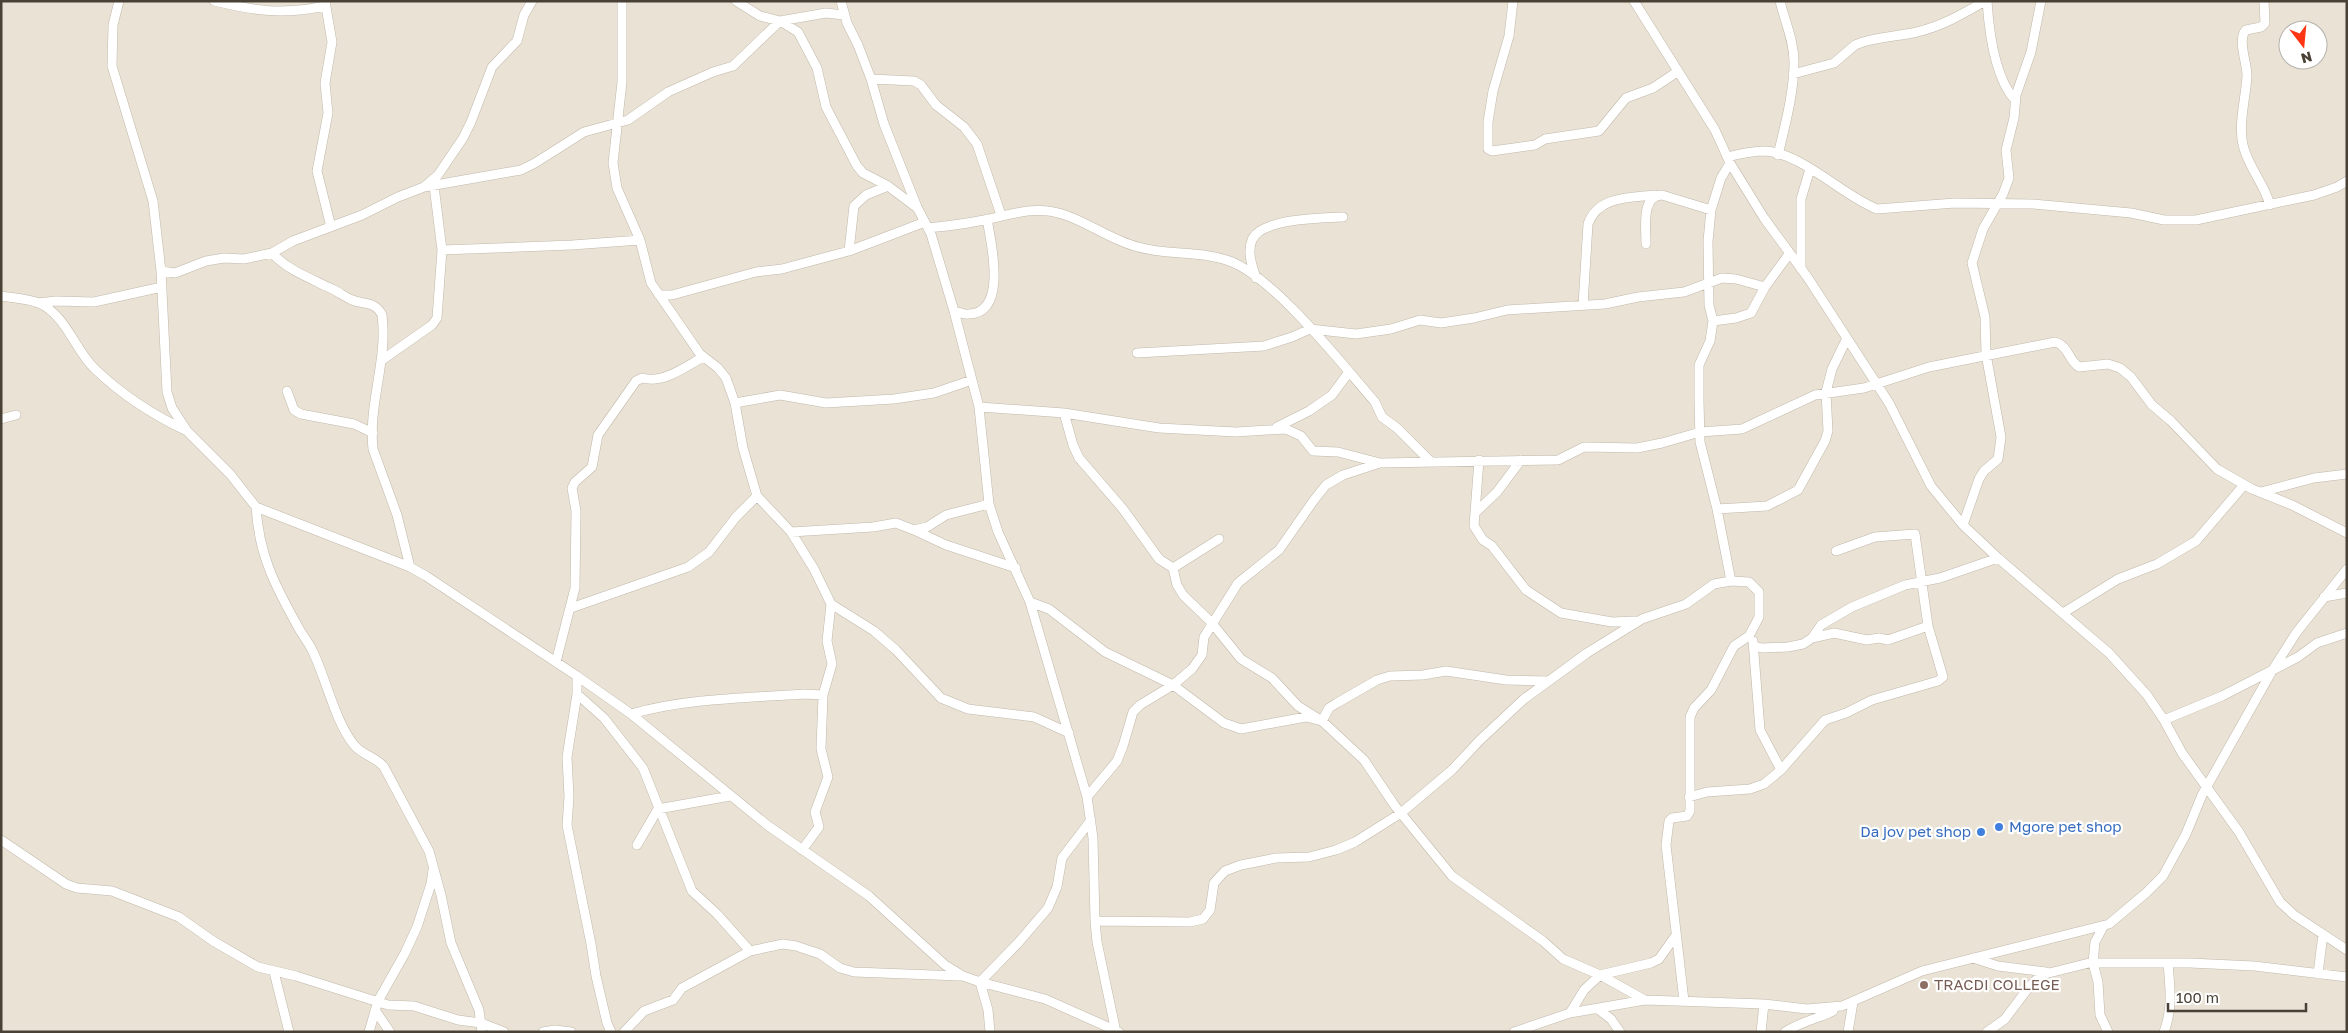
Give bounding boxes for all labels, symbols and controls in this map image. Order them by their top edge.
north arrow [2278,20,2328,70]
text: N [2299,48,2314,68]
place label: Mgore pet shop [2009,817,2121,835]
marker: Mgore pet shop [1993,821,2005,833]
place label: Da jov pet shop [1860,822,1971,840]
marker: Da jov pet shop [1975,826,1987,838]
place label: TRACDI COLLEGE [1934,975,2060,993]
marker: TRACDI COLLEGE [1918,979,1930,991]
scale bar [2168,980,2306,1012]
text: 100 m [2176,988,2219,1006]

